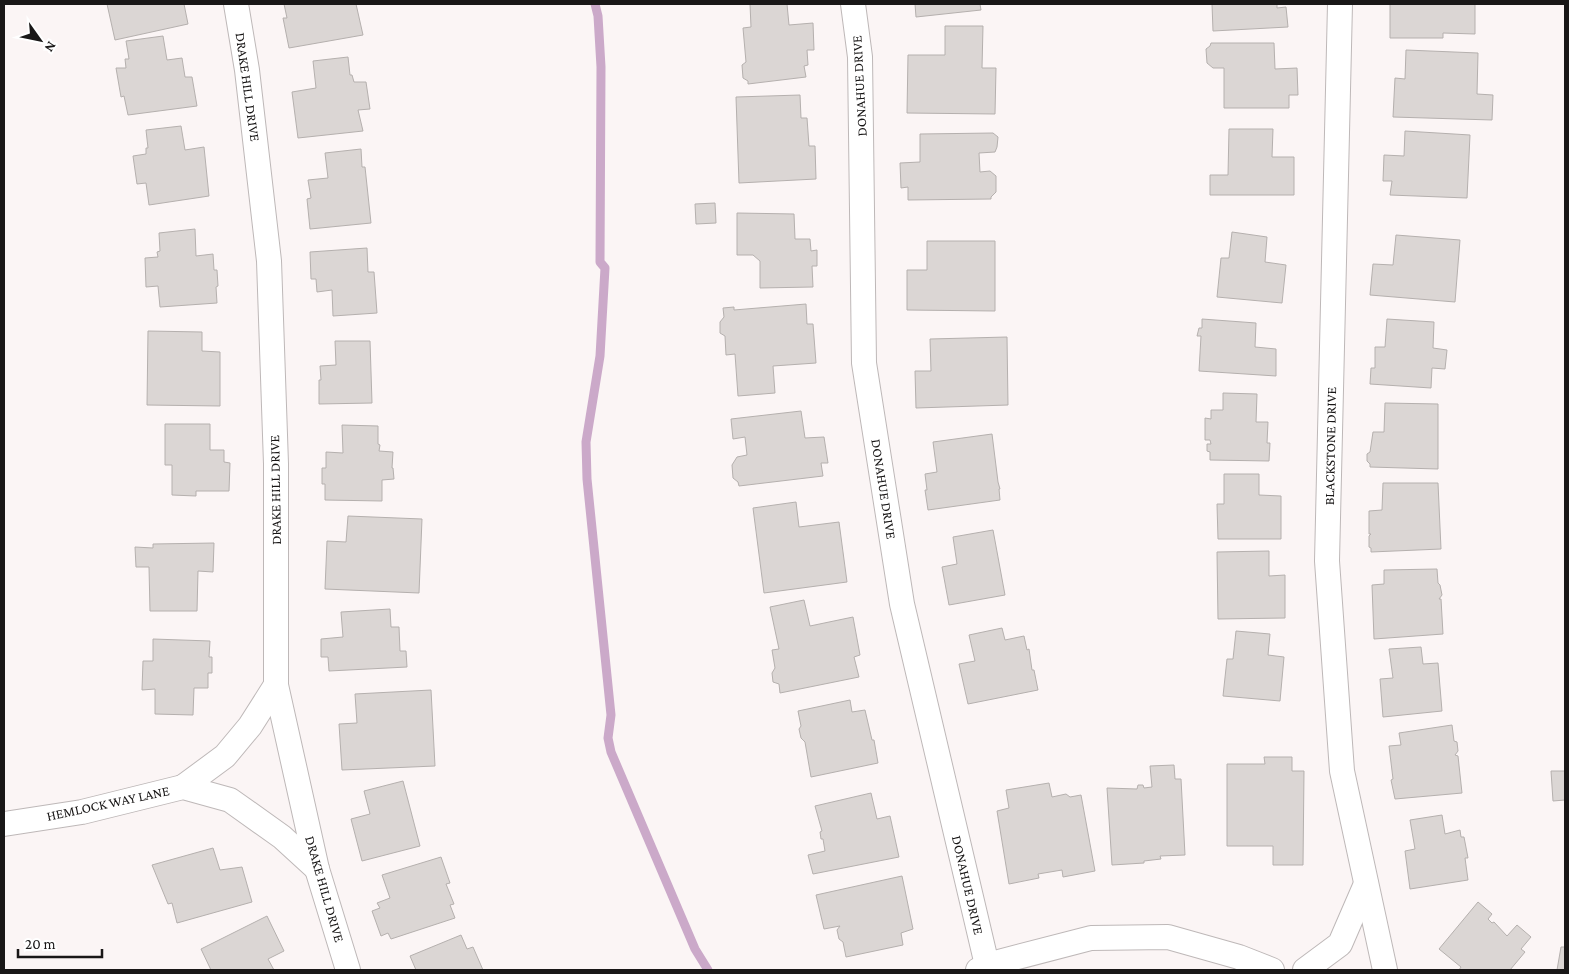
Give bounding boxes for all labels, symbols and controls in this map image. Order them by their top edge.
north arrow [15,15,65,65]
street label: DRAKE HILL DRIVE [232,31,264,143]
street label: DONAHUE DRIVE [848,35,870,137]
text: N [41,39,60,56]
street label: BLACKSTONE DRIVE [1321,386,1339,505]
street label: DRAKE HILL DRIVE [266,435,284,545]
street label: DONAHUE DRIVE [868,438,900,541]
street label: HEMLOCK WAY LANE [45,782,171,824]
street label: DRAKE HILL DRIVE [302,834,348,944]
street label: DONAHUE DRIVE [949,834,987,936]
scale bar [18,926,101,958]
text: 20 m [25,936,56,952]

